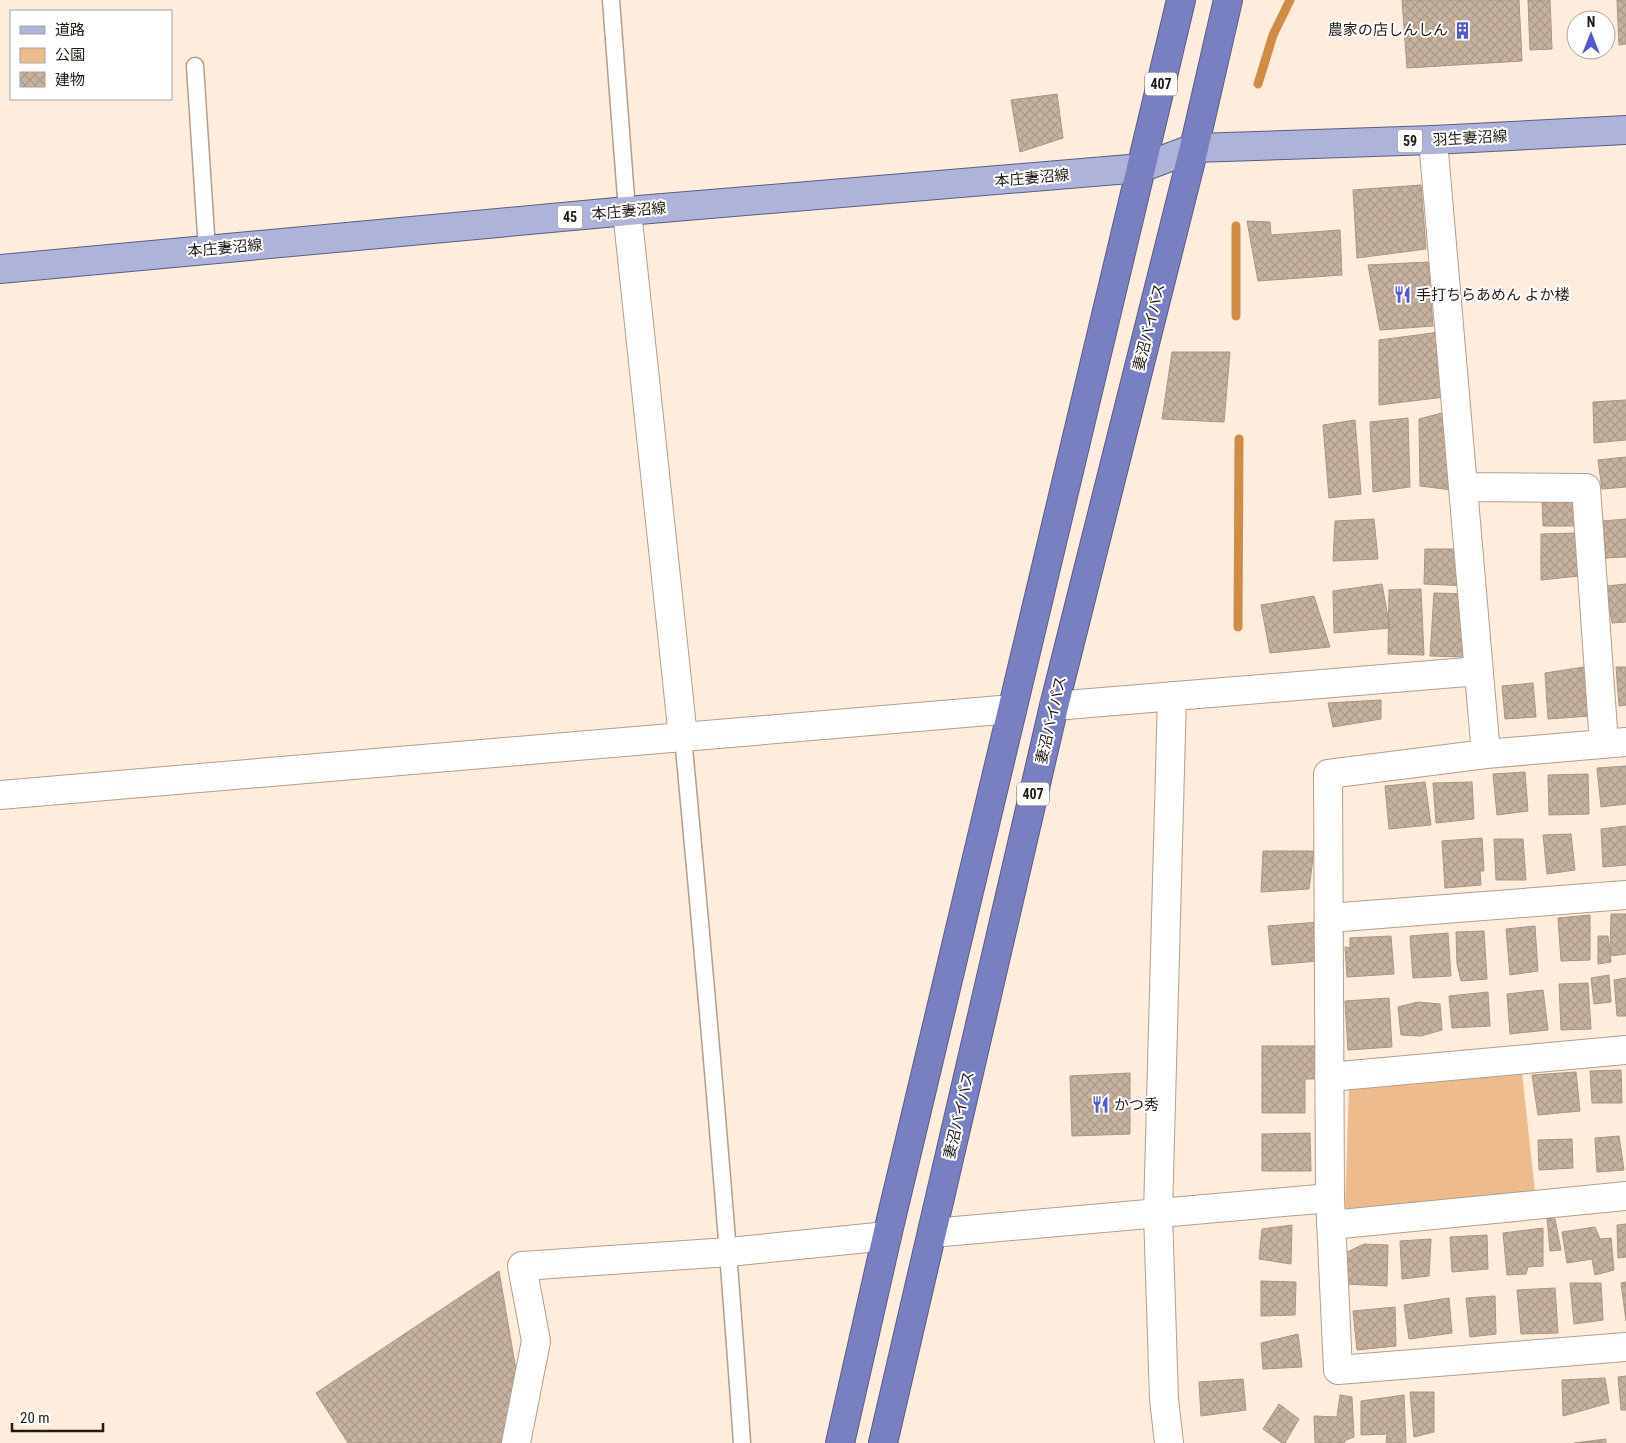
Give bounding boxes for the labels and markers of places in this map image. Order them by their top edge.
building icon: 農家の店しんしん [1452,20,1472,40]
place label: 農家の店しんしん [1328,21,1448,39]
restaurant icon: 手打ちらあめん よか楼 [1392,285,1412,305]
place label: 手打ちらあめん よか楼 [1416,286,1569,304]
restaurant icon: かつ秀 [1090,1095,1110,1115]
place label: かつ秀 [1114,1096,1159,1114]

